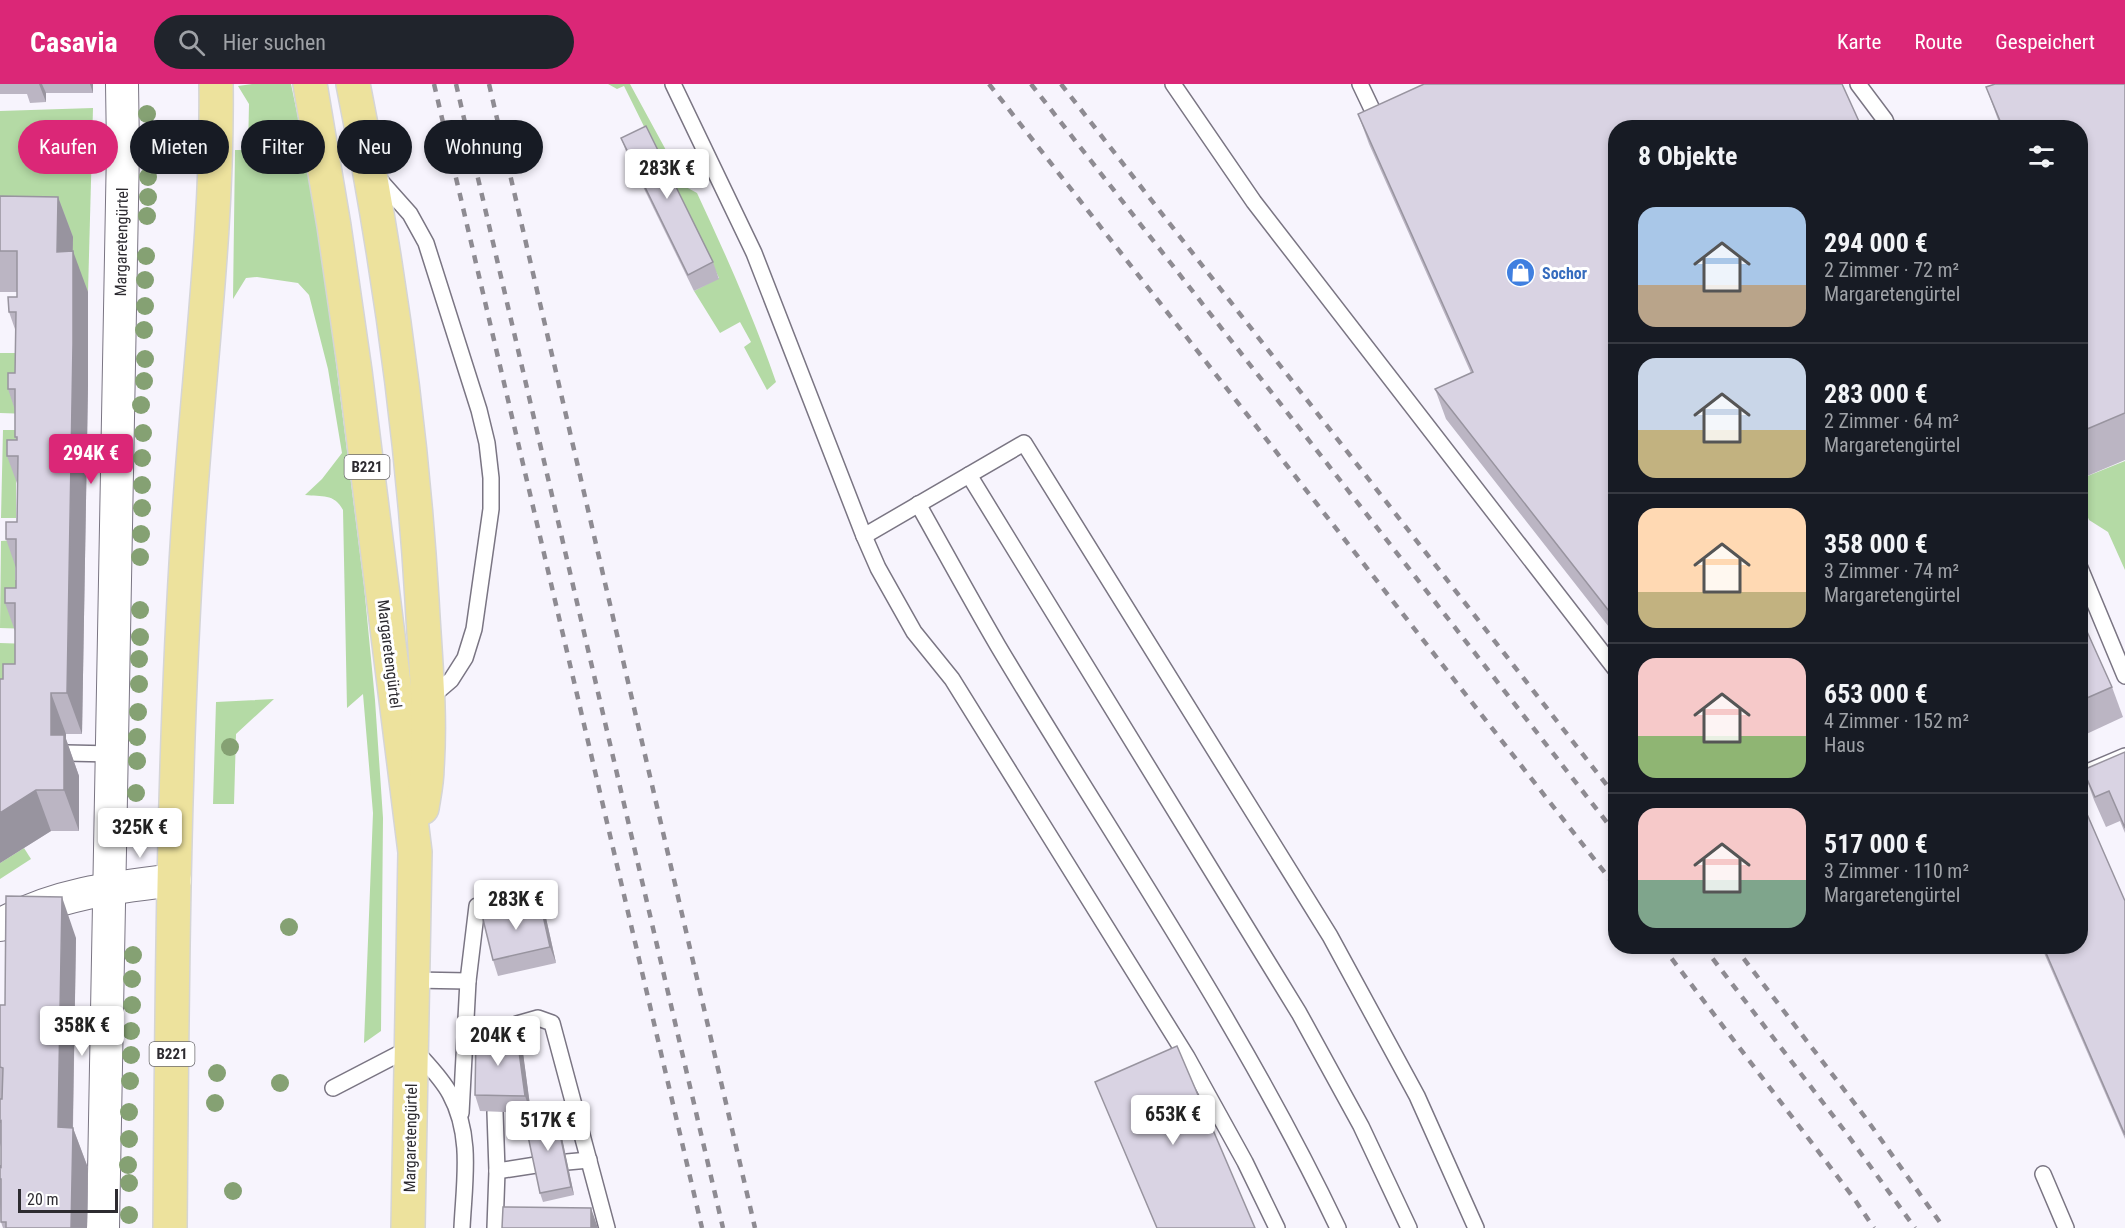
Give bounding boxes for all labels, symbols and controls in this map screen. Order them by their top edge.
search box [154,15,574,69]
text: Casavia [30,26,118,59]
icon: search [175,26,208,59]
text: Hier suchen [223,30,326,55]
text: Karte [1837,30,1881,54]
text: Route [1914,30,1962,54]
text: Gespeichert [1995,30,2095,54]
chip: Kaufen [18,120,118,174]
chip: Mieten [130,120,229,174]
chip: Filter [241,120,325,174]
chip: Neu [337,120,412,174]
chip: Wohnung [424,120,543,174]
icon: filters [2025,140,2058,173]
text: 8 Objekte [1638,141,1737,171]
pin: 283K € [618,149,716,200]
text: 283K € [639,156,695,180]
street label: Margaretengürtel [111,187,132,297]
text: 294 000 € [1824,228,1928,258]
icon: home [1686,231,1758,303]
shop icon: Sochor [1505,257,1537,289]
text: 2 Zimmer · 72 m² [1824,258,1959,282]
place label: Sochor [1542,264,1587,283]
text: Margaretengürtel [1824,282,1960,306]
text: 283 000 € [1824,379,1928,409]
icon: home [1686,382,1758,454]
text: 2 Zimmer · 64 m² [1824,409,1959,433]
text: Margaretengürtel [1824,433,1960,457]
pin: 294K € [42,434,140,485]
text: 294K € [63,441,119,465]
road number: B221 [344,455,389,479]
text: 358 000 € [1824,529,1928,559]
icon: home [1686,532,1758,604]
text: 3 Zimmer · 74 m² [1824,559,1959,583]
text: Margaretengürtel [1824,583,1960,607]
street label: Margaretengürtel [373,599,406,709]
text: 653 000 € [1824,679,1928,709]
icon: home [1686,682,1758,754]
text: 4 Zimmer · 152 m² [1824,709,1969,733]
text: Haus [1824,733,1865,757]
pin: 325K € [91,808,189,859]
text: 325K € [112,815,168,839]
text: 517 000 € [1824,829,1928,859]
icon: home [1686,832,1758,904]
text: 3 Zimmer · 110 m² [1824,859,1969,883]
pin: 283K € [467,880,565,931]
text: Margaretengürtel [1824,883,1960,907]
text: 283K € [488,887,544,911]
pin: 358K € [33,1006,131,1057]
text: 358K € [54,1013,110,1037]
pin: 204K € [449,1016,547,1067]
text: 204K € [470,1023,526,1047]
road number: B221 [150,1042,195,1066]
street label: Margaretengürtel [400,1083,421,1193]
pin: 653K € [1124,1095,1222,1146]
pin: 517K € [499,1101,597,1152]
text: 653K € [1145,1102,1201,1126]
text: 517K € [520,1108,576,1132]
scale bar [18,1186,118,1214]
text: 20 m [27,1190,59,1209]

